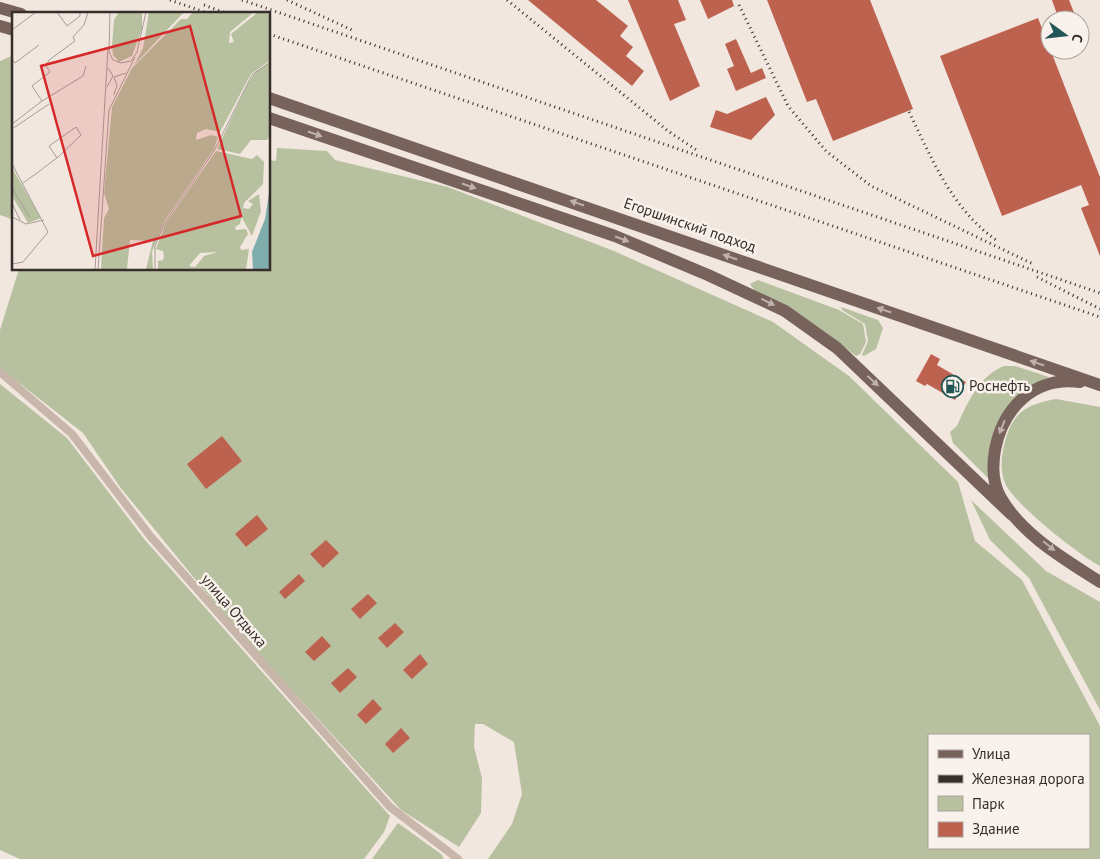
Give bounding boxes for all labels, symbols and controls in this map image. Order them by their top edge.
north arrow [1040,10,1090,60]
inset map [12,12,270,270]
text: С [1068,32,1087,45]
one-way arrow [308,130,323,138]
one-way arrow [461,183,476,190]
street label: Егоршинский подход [621,193,759,256]
one-way arrow [569,199,584,207]
one-way arrow [615,235,630,243]
one-way arrow [723,252,738,260]
one-way arrow [761,298,776,307]
one-way arrow [876,305,891,313]
one-way arrow [1030,359,1045,366]
fuel station icon: Роснефть [941,374,965,398]
one-way arrow [866,375,878,387]
place label: Роснефть [969,376,1030,395]
one-way arrow [998,420,1006,435]
one-way arrow [1042,541,1055,552]
street label: улица Отдыха [197,570,271,651]
legend [928,734,1090,849]
text: Улица [972,744,1010,763]
text: Железная дорога [971,769,1085,788]
text: Парк [972,794,1005,813]
text: Здание [972,819,1020,838]

